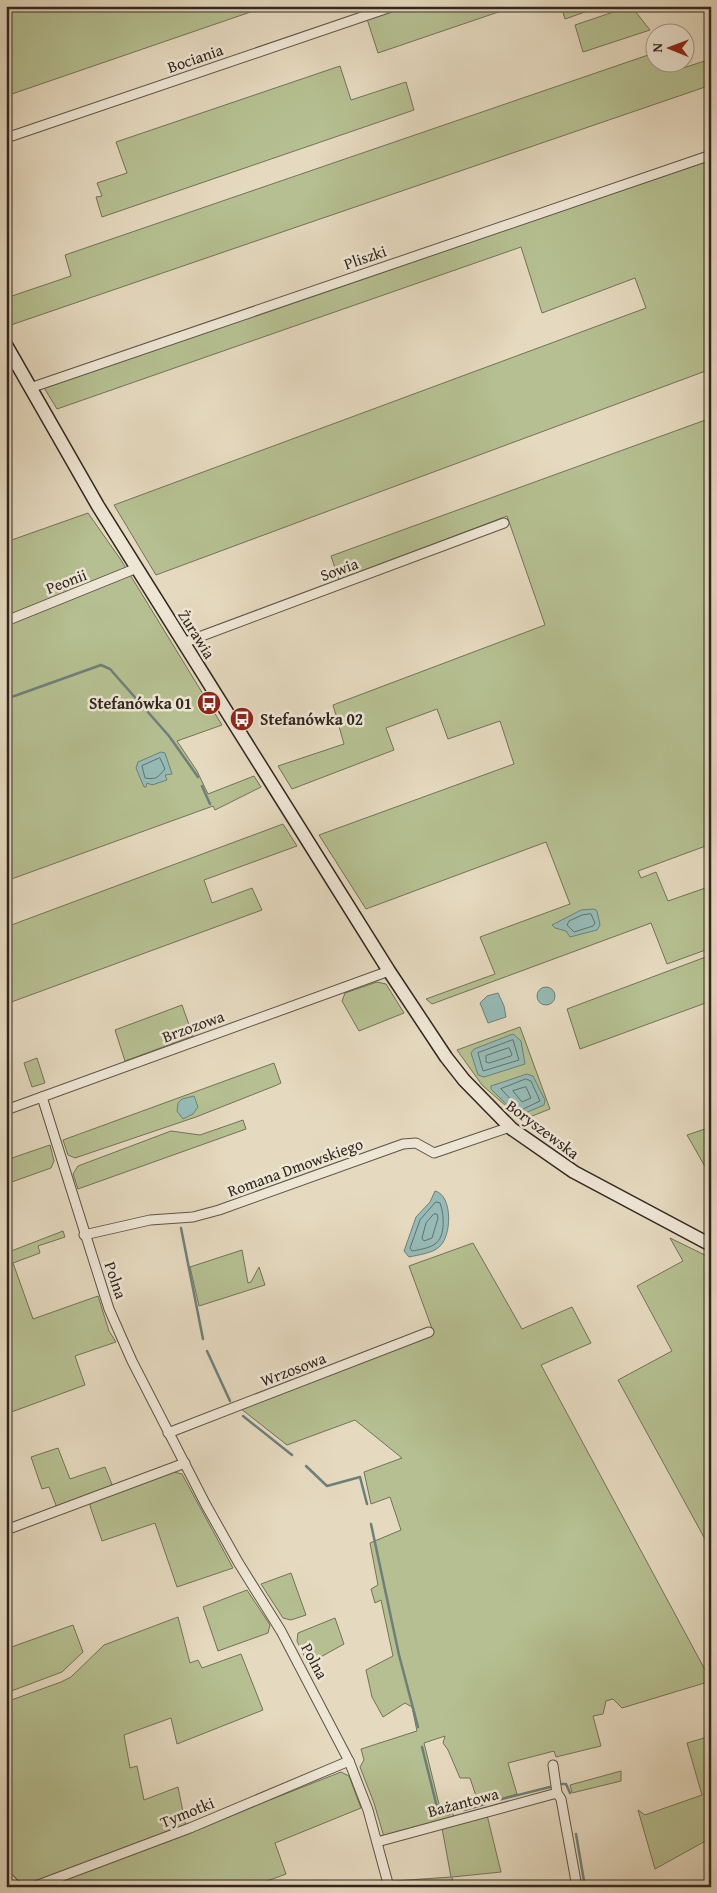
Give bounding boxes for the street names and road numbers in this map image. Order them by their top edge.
street label: Bociania [164,37,226,79]
street label: Pliszki [340,238,390,275]
street label: Sowia [316,551,362,587]
street label: Peonii [42,562,90,600]
street label: Żurawia [172,605,222,664]
street label: Brzozowa [159,1004,228,1048]
street label: Boryszewska [501,1094,585,1165]
street label: Romana Dmowskiego [224,1131,366,1203]
street label: Polna [98,1258,134,1302]
street label: Wrzosowa [257,1345,330,1392]
street label: Polna [296,1639,335,1684]
street label: Bażantowa [425,1781,502,1823]
street label: Tymotki [156,1790,218,1834]

